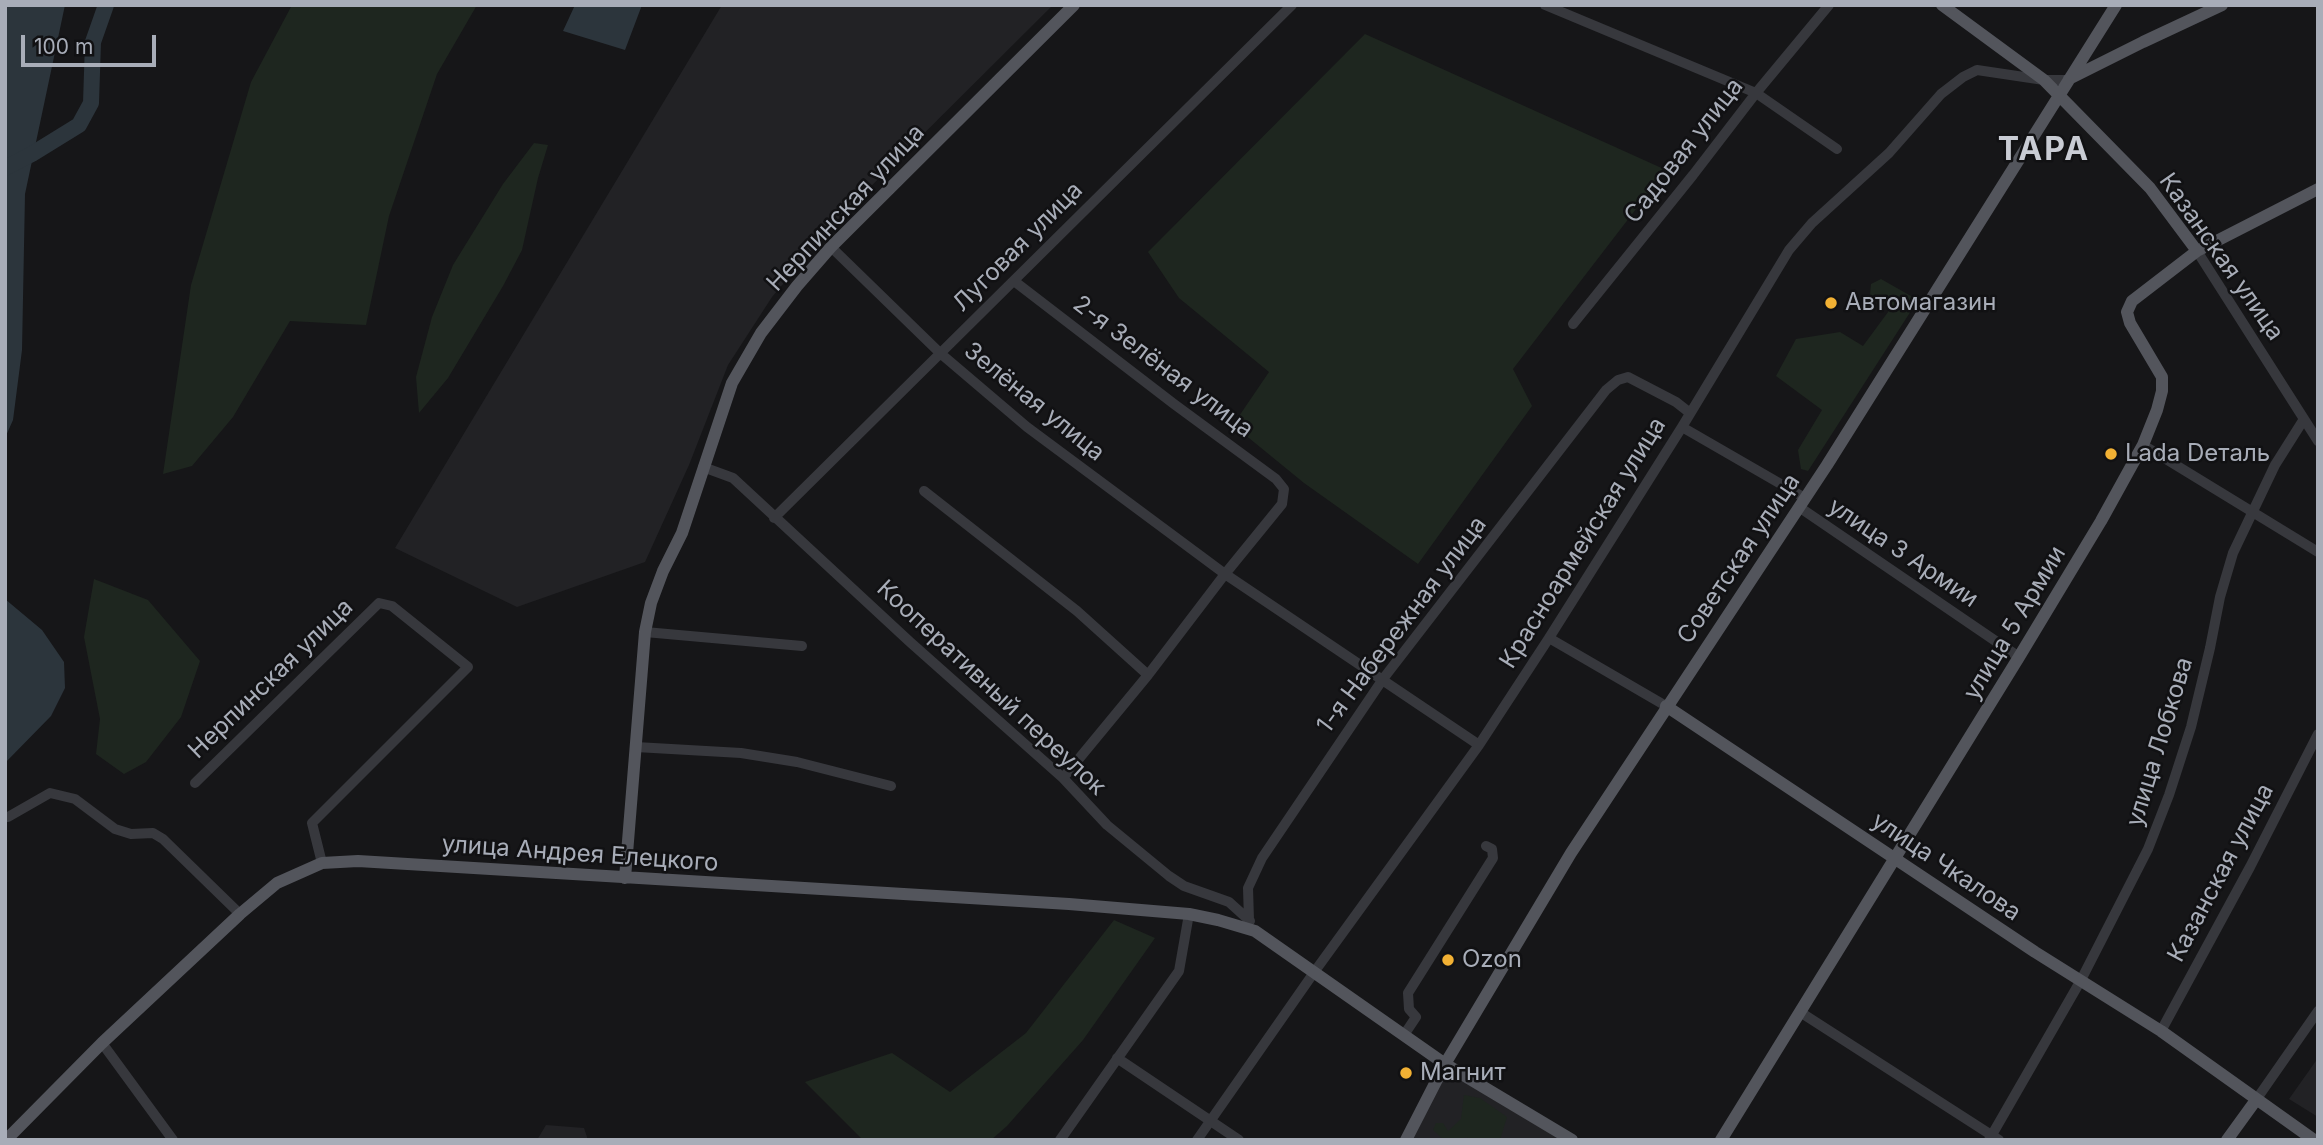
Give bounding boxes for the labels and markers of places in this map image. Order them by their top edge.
place label: Автомагазин [1845,289,1996,317]
marker: Автомагазин [1823,295,1839,311]
place label: Lada Dеталь [2125,440,2270,468]
marker: Lada Dеталь [2103,446,2119,462]
place label: Ozon [1462,946,1522,974]
marker: Ozon [1440,952,1456,968]
place label: Магнит [1420,1059,1506,1087]
marker: Магнит [1398,1065,1414,1081]

